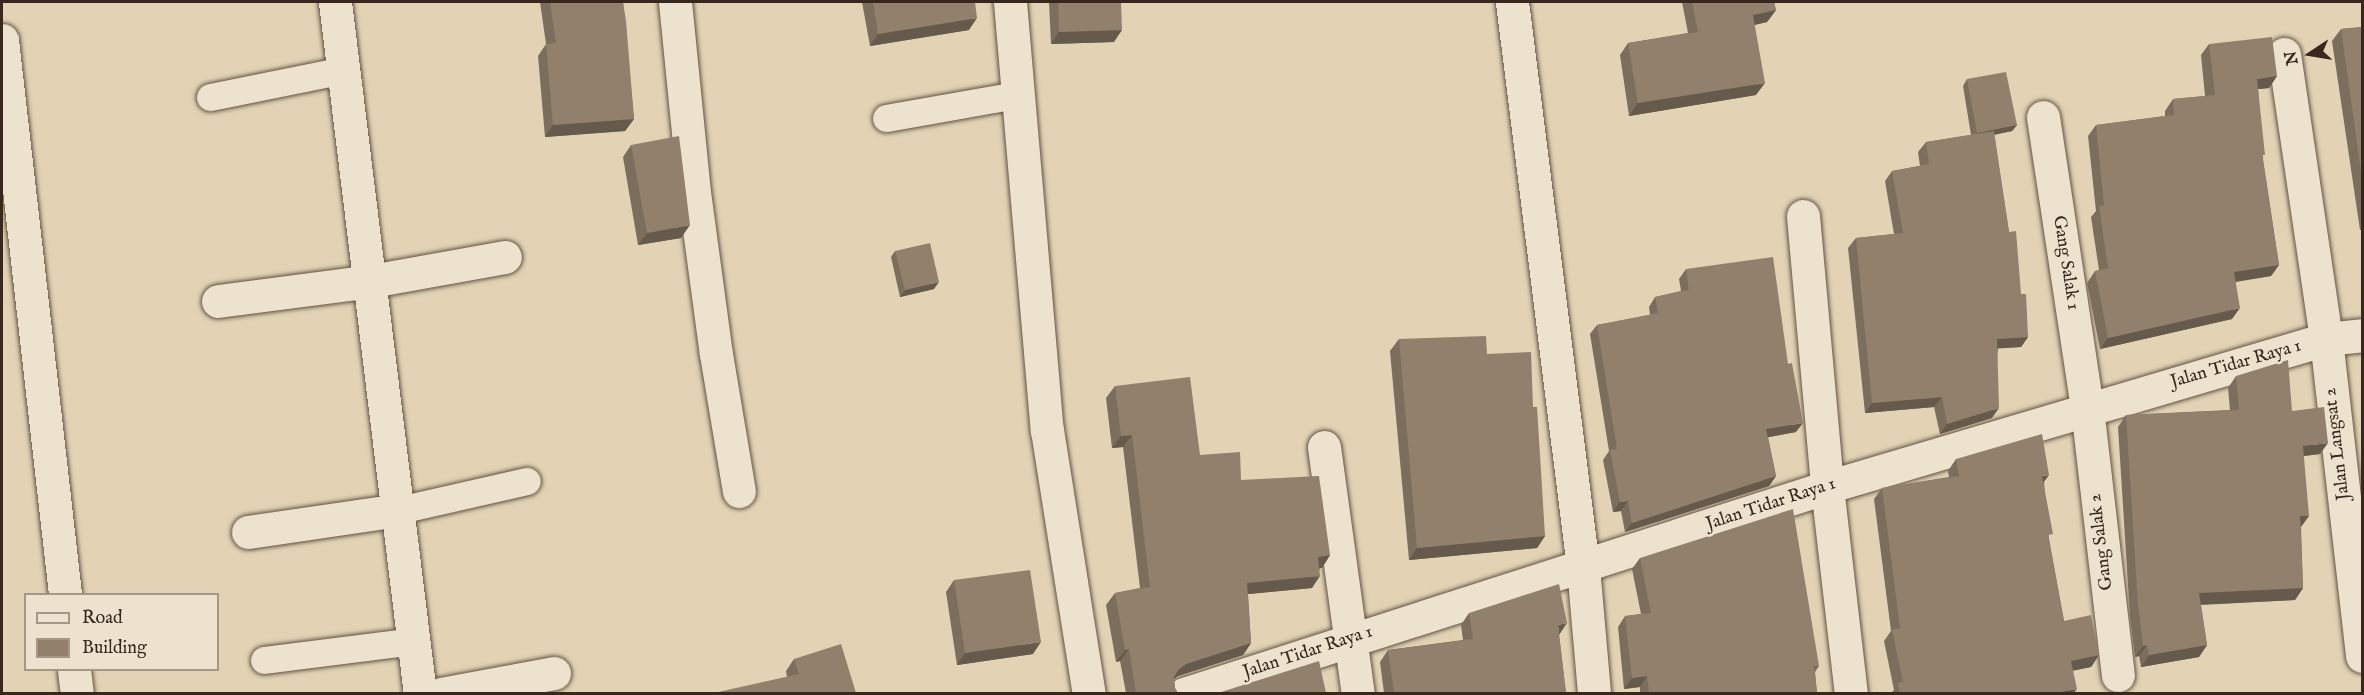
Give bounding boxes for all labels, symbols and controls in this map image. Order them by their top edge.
north arrow [2280,24,2340,84]
text: N [2281,49,2304,67]
street label: Gang Salak 1 [2047,214,2083,312]
street label: Jalan Tidar Raya 1 [2168,336,2304,394]
street label: Jalan Langsat 2 [2320,386,2356,502]
street label: Jalan Tidar Raya 1 [1703,474,1839,536]
street label: Gang Salak 2 [2085,492,2119,592]
legend [24,593,219,671]
text: Road [82,607,123,630]
street label: Jalan Tidar Raya 1 [1240,622,1376,684]
text: Building [82,637,147,660]

